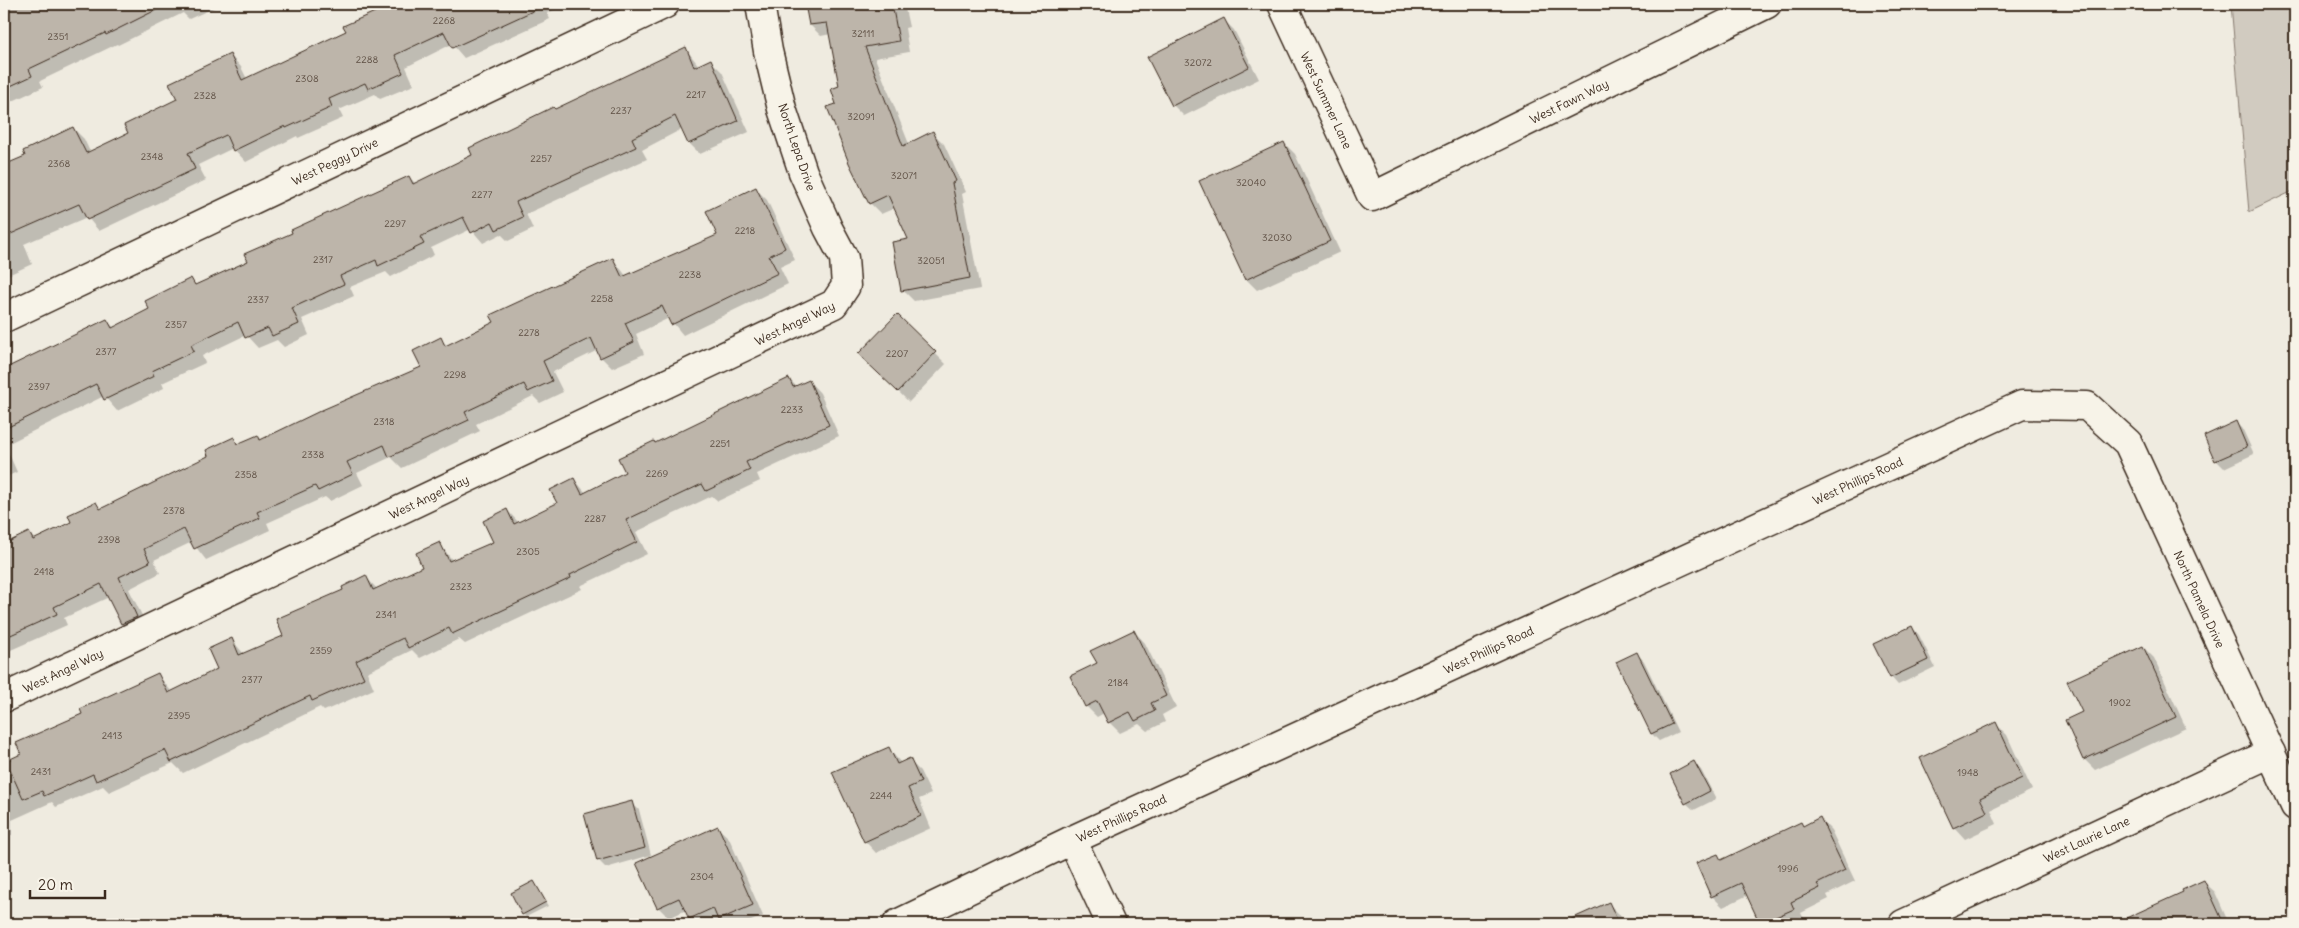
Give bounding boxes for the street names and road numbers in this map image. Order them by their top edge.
street label: West Summer Lane [1298,49,1356,151]
street label: West Fawn Way [1527,75,1611,126]
street label: North Lepa Drive [775,101,819,193]
street label: West Peggy Drive [289,134,380,188]
street label: West Angel Way [752,297,837,348]
street label: West Phillips Road [1810,453,1905,507]
street label: West Angel Way [386,471,471,522]
street label: North Pamela Drive [2171,548,2229,650]
street label: West Phillips Road [1441,622,1536,677]
street label: West Angel Way [20,645,105,696]
street label: West Phillips Road [1073,790,1168,845]
street label: West Laurie Lane [2041,812,2132,865]

